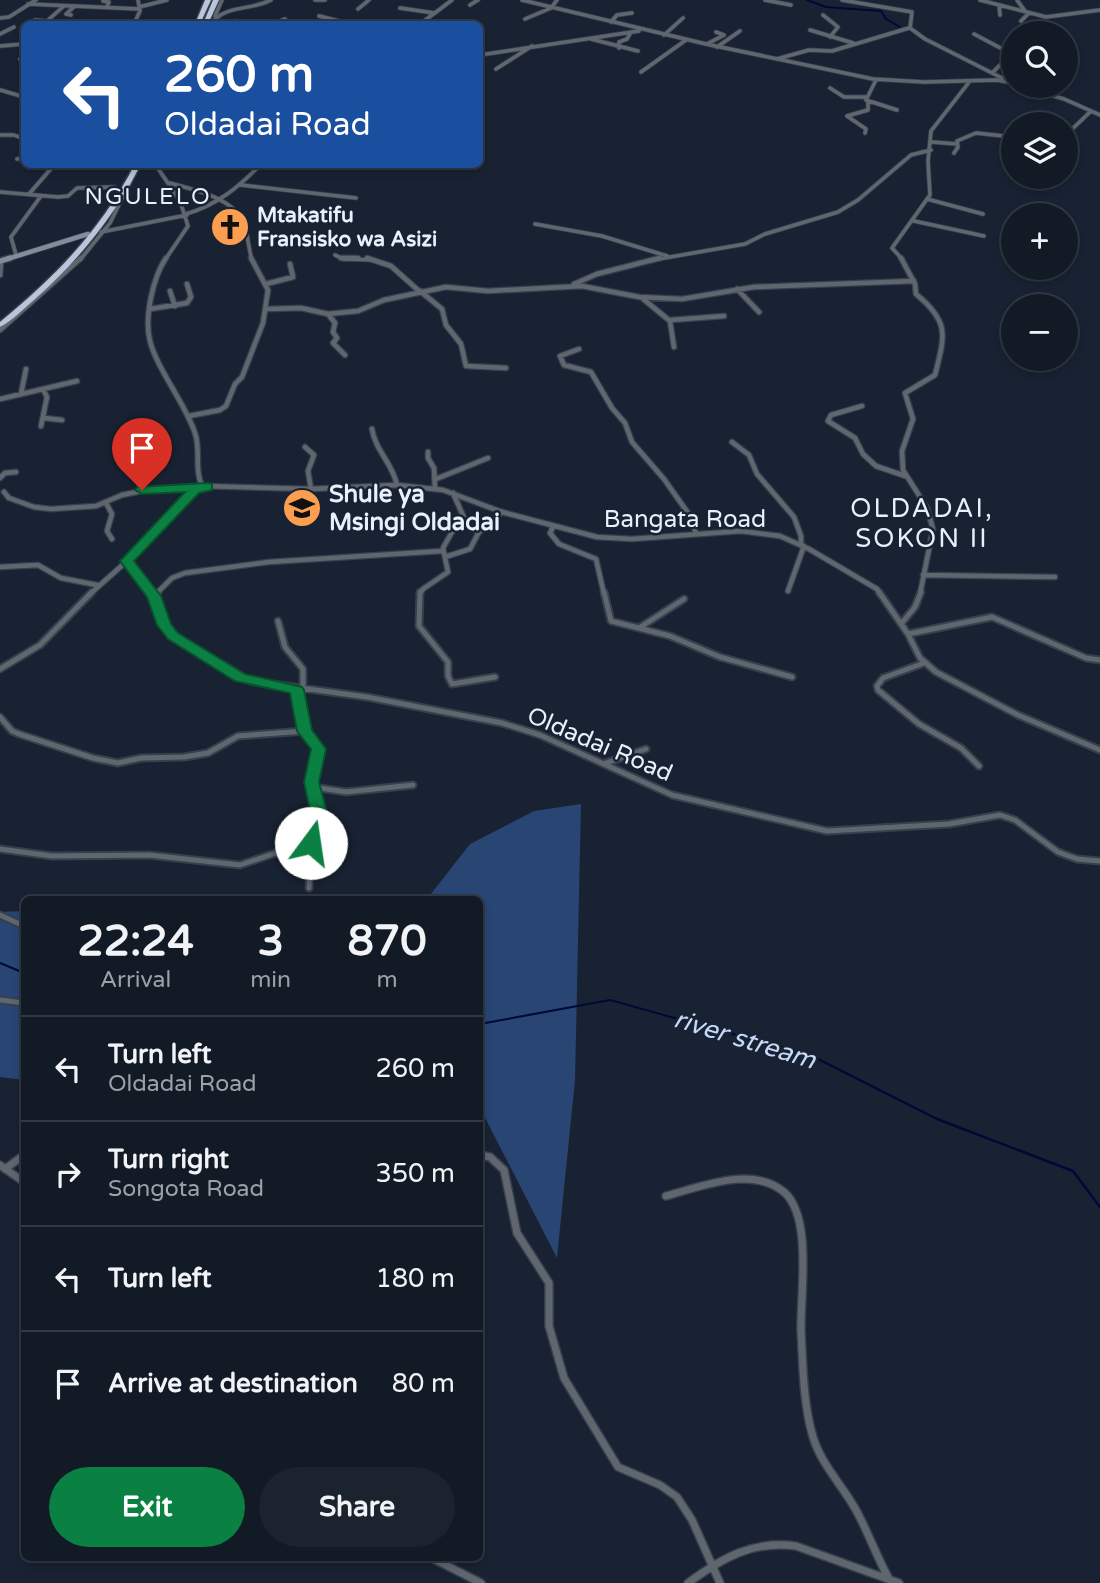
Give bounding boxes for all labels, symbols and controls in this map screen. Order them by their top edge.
map controls [1001,21,1078,371]
button: search [1001,21,1078,98]
text: 260 m [164,46,314,105]
icon: left [49,49,140,140]
text: Oldadai Road [164,106,371,144]
button: layers [1001,112,1078,189]
district label: NGULELO [84,183,212,211]
place label: Mtakatifu Fransisko wa Asizi [257,203,437,252]
button: + [1001,203,1078,280]
church icon: Mtakatifu Fransisko wa Asizi [209,206,251,248]
button: − [1001,294,1078,371]
pin [112,418,172,490]
icon: arrive [123,429,161,467]
place label: Shule ya Msingi Oldadai [329,480,500,537]
school or university icon: Shule ya Msingi Oldadai [281,487,323,529]
district label: OLDADAI, SOKON II [850,493,994,554]
street label: Bangata Road [604,505,766,534]
street label: Oldadai Road [523,701,677,788]
position arrow [274,806,348,880]
text: 22:24 [77,916,194,967]
text: 3 [257,916,284,967]
text: 870 [347,916,427,967]
text: Arrival [100,966,171,994]
text: min [250,966,291,994]
text: m [376,966,398,994]
water label: river stream [670,1003,821,1076]
text: Turn left [108,1039,211,1070]
icon: left [49,1050,87,1088]
text: 260 m [375,1053,455,1084]
text: Oldadai Road [108,1070,257,1098]
text: Turn right [108,1144,229,1175]
icon: right [49,1155,87,1193]
text: 350 m [375,1158,455,1189]
text: Songota Road [108,1175,264,1203]
icon: left [49,1260,87,1298]
text: Turn left [108,1263,211,1294]
text: 180 m [375,1263,455,1294]
icon: arrive [49,1365,87,1403]
text: Arrive at destination [108,1368,358,1399]
text: 80 m [392,1368,455,1399]
button: Exit [49,1467,245,1547]
button: Share [259,1467,455,1547]

